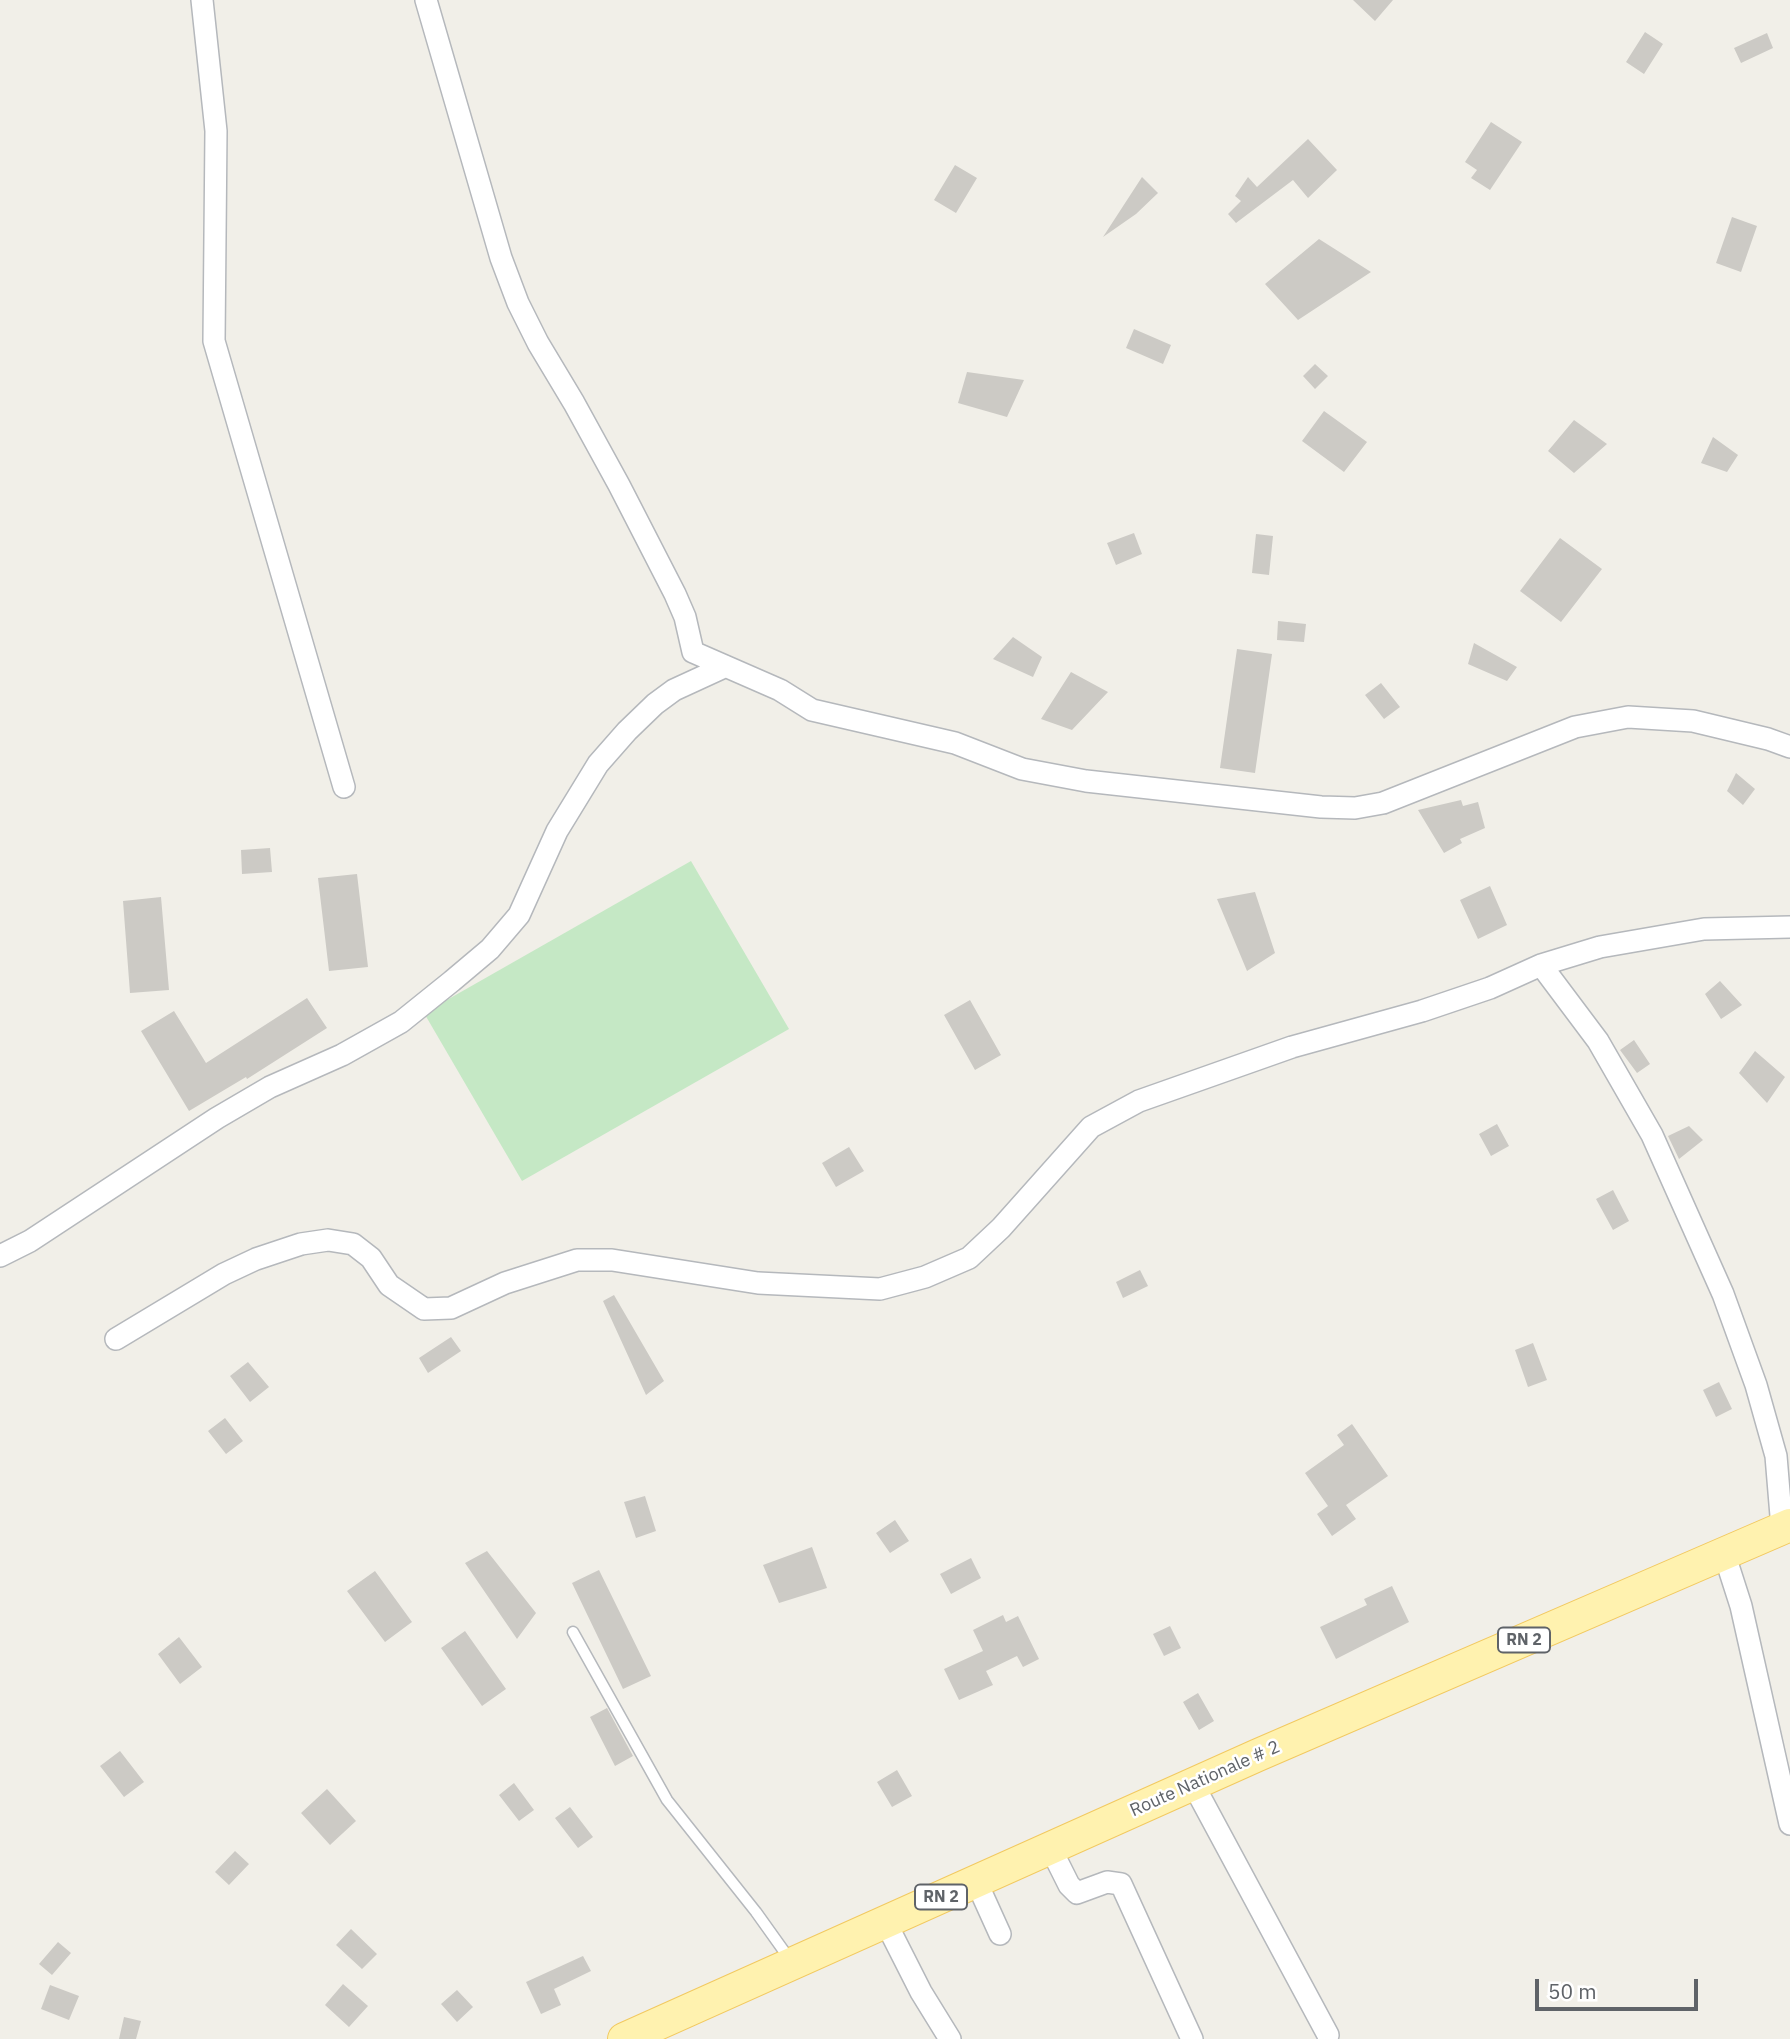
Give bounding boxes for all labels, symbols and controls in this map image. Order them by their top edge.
road number: RN 2 [1498,1628,1550,1652]
street label: Route Nationale # 2 [1127,1736,1283,1822]
road number: RN 2 [915,1884,967,1910]
scale bar [1538,1966,1701,2010]
text: 50 m [1548,1977,1597,2005]

